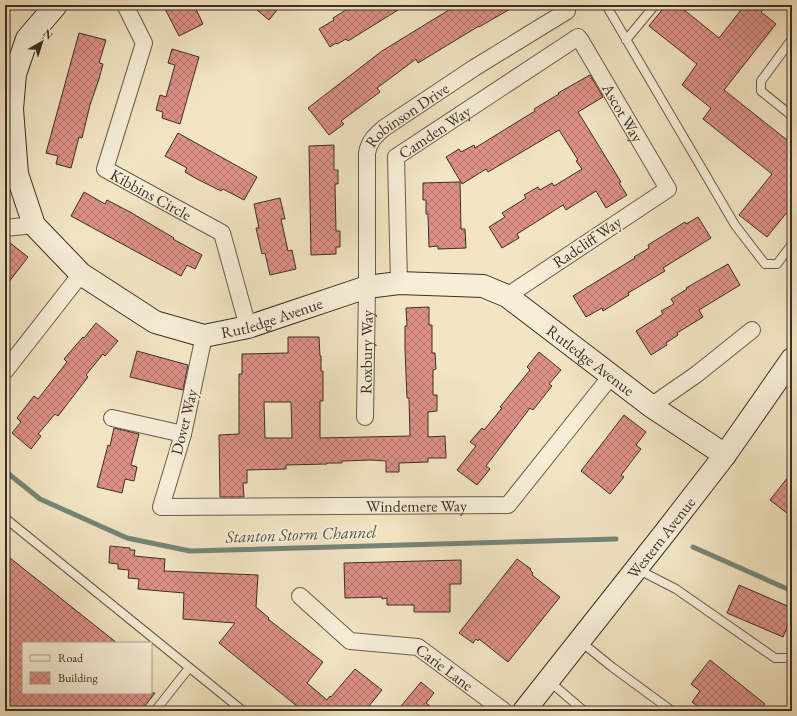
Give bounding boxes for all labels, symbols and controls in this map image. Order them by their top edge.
north arrow [22,22,62,62]
text: N [40,26,56,43]
street label: Robinson Drive [360,77,453,151]
street label: Ascot Way [597,78,649,147]
street label: Camden Way [394,100,475,163]
street label: Kibbins Circle [107,164,195,225]
street label: Radcliff Way [548,211,626,273]
street label: Rutledge Avenue [219,292,325,343]
street label: Roxbury Way [355,309,377,394]
street label: Rutledge Avenue [543,320,639,400]
street label: Dover Way [166,386,203,457]
street label: Western Avenue [622,492,700,583]
street label: Windemere Way [366,495,468,516]
water label: Stanton Storm Channel [224,520,378,548]
street label: Carie Lane [412,639,478,695]
legend [22,642,152,694]
text: Road [58,650,84,666]
text: Building [58,670,99,686]

